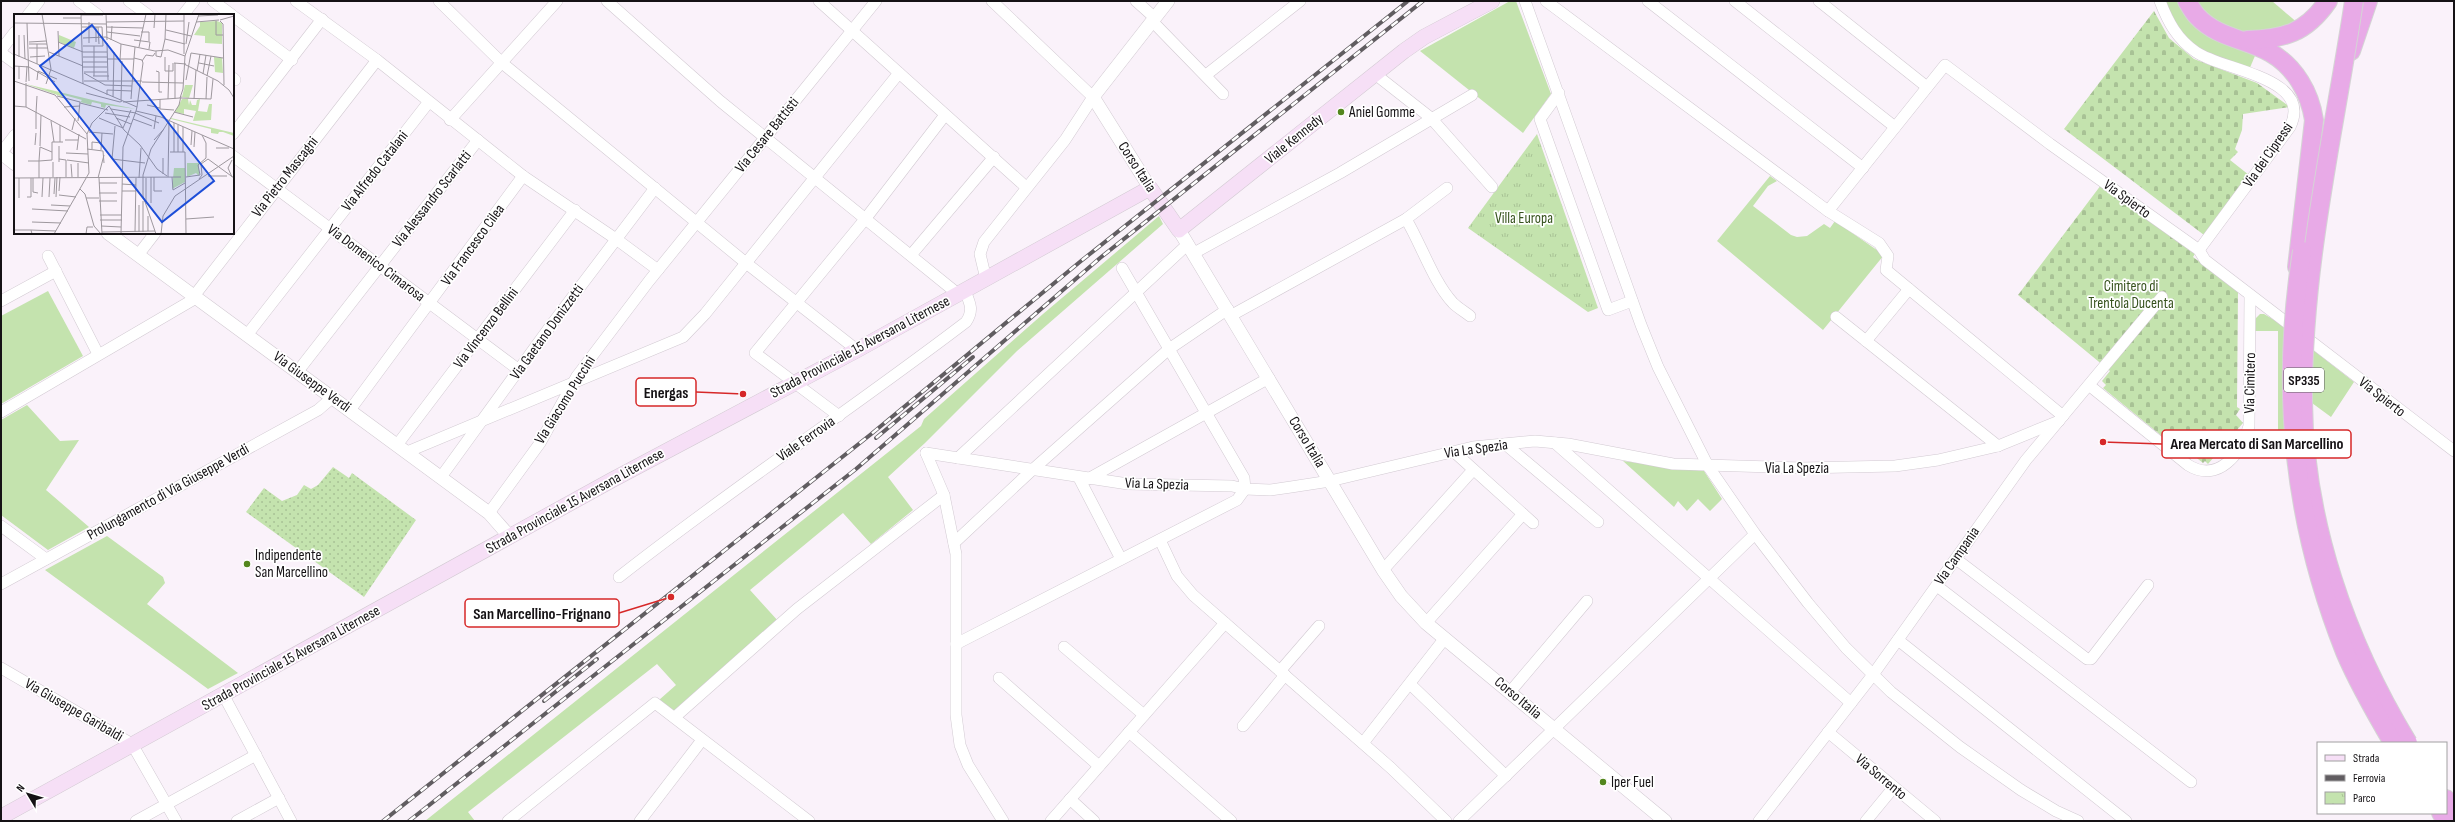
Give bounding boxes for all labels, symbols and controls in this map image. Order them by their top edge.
inset map [14,14,234,234]
street label: Via Cesare Battisti [731,93,803,177]
place label: Aniel Gomme [1348,103,1415,122]
marker: Aniel Gomme [1336,107,1346,117]
street label: Viale Kennedy [1261,109,1327,168]
street label: Via dei Cipressi [2239,119,2297,191]
street label: Via Alfredo Catalani [338,127,413,215]
street label: Via Pietro Mascagni [248,133,322,221]
street label: Corso Italia [1114,138,1160,196]
street label: Via Alessandro Scarlatti [388,147,476,251]
street label: Via Spierto [2099,175,2155,223]
street label: Via Francesco Cilea [437,200,509,289]
park label: Villa Europa [1495,209,1553,228]
street label: Via Domenico Cimarosa [323,220,429,306]
park label: Cimitero di Trentola Ducenta [2088,277,2174,313]
street label: Via Gaetano Donizzetti [506,280,588,383]
street label: Via Vincenzo Bellini [449,284,523,372]
street label: Strada Provinciale 15 Aversana Liternese [767,291,953,403]
street label: Via Giuseppe Verdi [269,347,355,417]
street label: Via Giacomo Puccini [530,352,600,448]
street label: Via Cimitero [2240,352,2260,414]
road number: SP335 [2284,368,2324,392]
street label: Via Spierto [2355,373,2409,421]
callout: Energas [636,378,696,406]
text: Energas [644,384,688,403]
street label: Viale Ferrovia [773,412,839,466]
street label: Corso Italia [1284,413,1330,471]
callout: Area Mercato di San Marcellino [2162,430,2351,458]
street label: Via La Spezia [1443,435,1509,463]
text: Area Mercato di San Marcellino [2169,435,2344,454]
street label: Prolungamento di Via Giuseppe Verdi [84,439,253,544]
street label: Strada Provinciale 15 Aversana Liternese [483,444,667,558]
street label: Via La Spezia [1765,459,1829,478]
street label: Via La Spezia [1125,473,1190,495]
street label: Via Campania [1930,523,1984,589]
place label: Indipendente San Marcellino [255,546,328,582]
marker: Indipendente San Marcellino [242,559,252,569]
callout: San Marcellino-Frignano [465,599,619,627]
street label: Strada Provinciale 15 Aversana Liternese [199,601,383,715]
text: San Marcellino-Frignano [473,605,611,624]
street label: Corso Italia [1490,673,1546,724]
street label: Via Giuseppe Garibaldi [21,674,127,746]
legend [2317,742,2447,814]
street label: Via Sorrento [1851,750,1911,804]
text: Strada [2353,751,2380,766]
text: Ferrovia [2353,771,2386,786]
place label: Iper Fuel [1611,773,1654,792]
north arrow [8,774,48,814]
marker: Iper Fuel [1598,777,1608,787]
text: N [14,782,28,794]
text: Parco [2353,791,2376,806]

